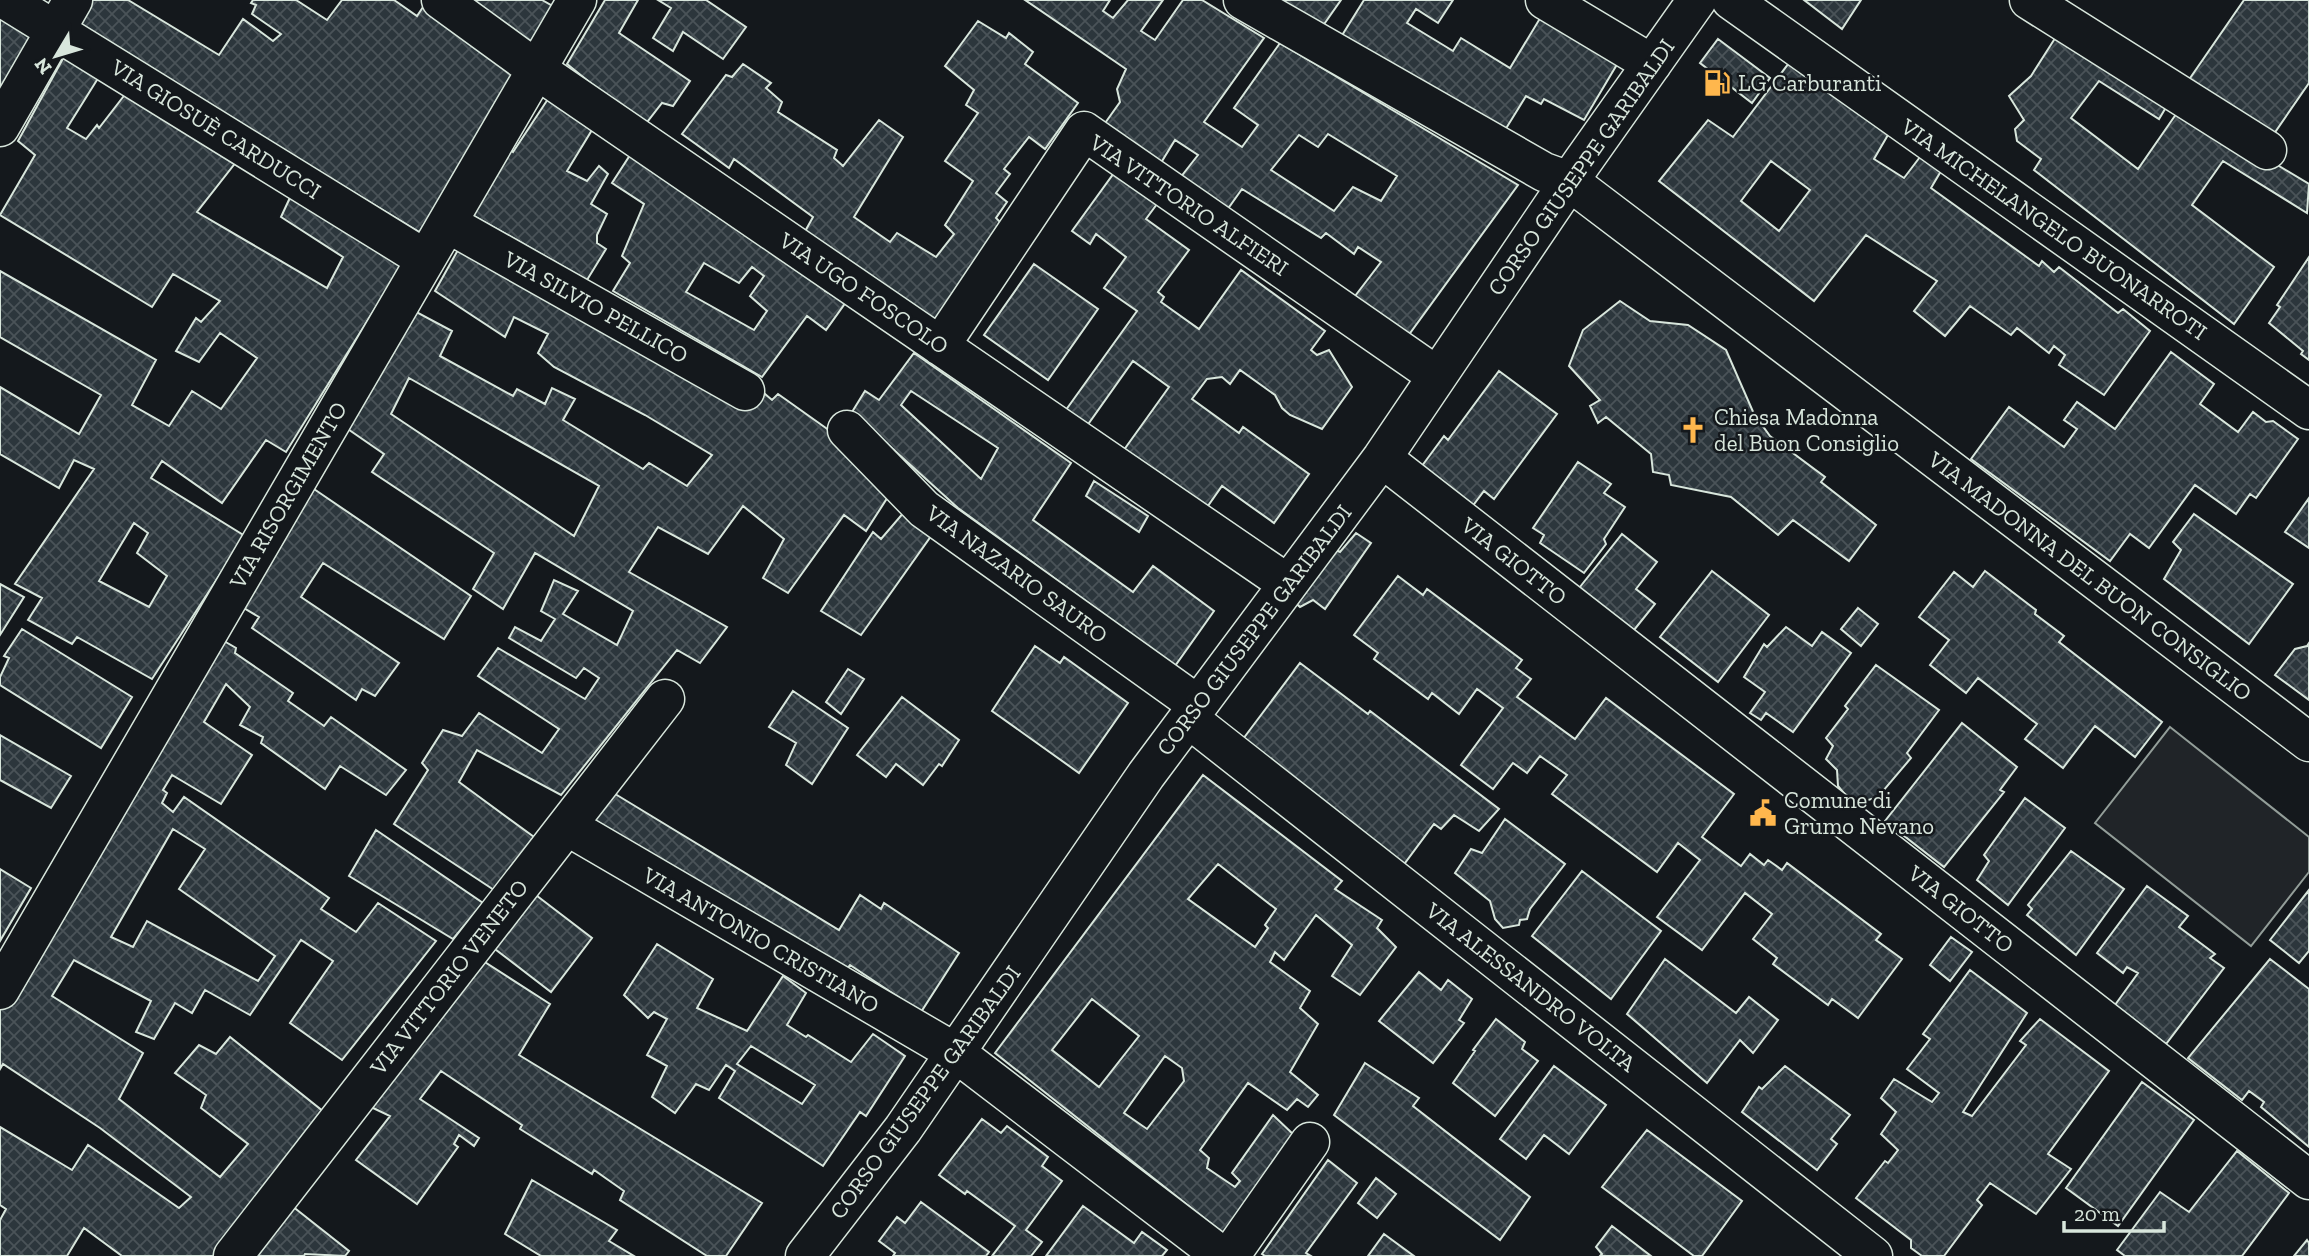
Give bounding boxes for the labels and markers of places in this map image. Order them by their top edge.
fuel station icon: LG Carburanti [1702,68,1732,98]
place label: LG Carburanti [1738,69,1881,97]
place label: Chiesa Madonna del Buon Consiglio [1714,403,1899,457]
church icon: Chiesa Madonna del Buon Consiglio [1678,415,1708,445]
place label: Comune di Grumo Nevano [1784,786,1934,840]
public building icon: Comune di Grumo Nevano [1748,798,1778,828]

